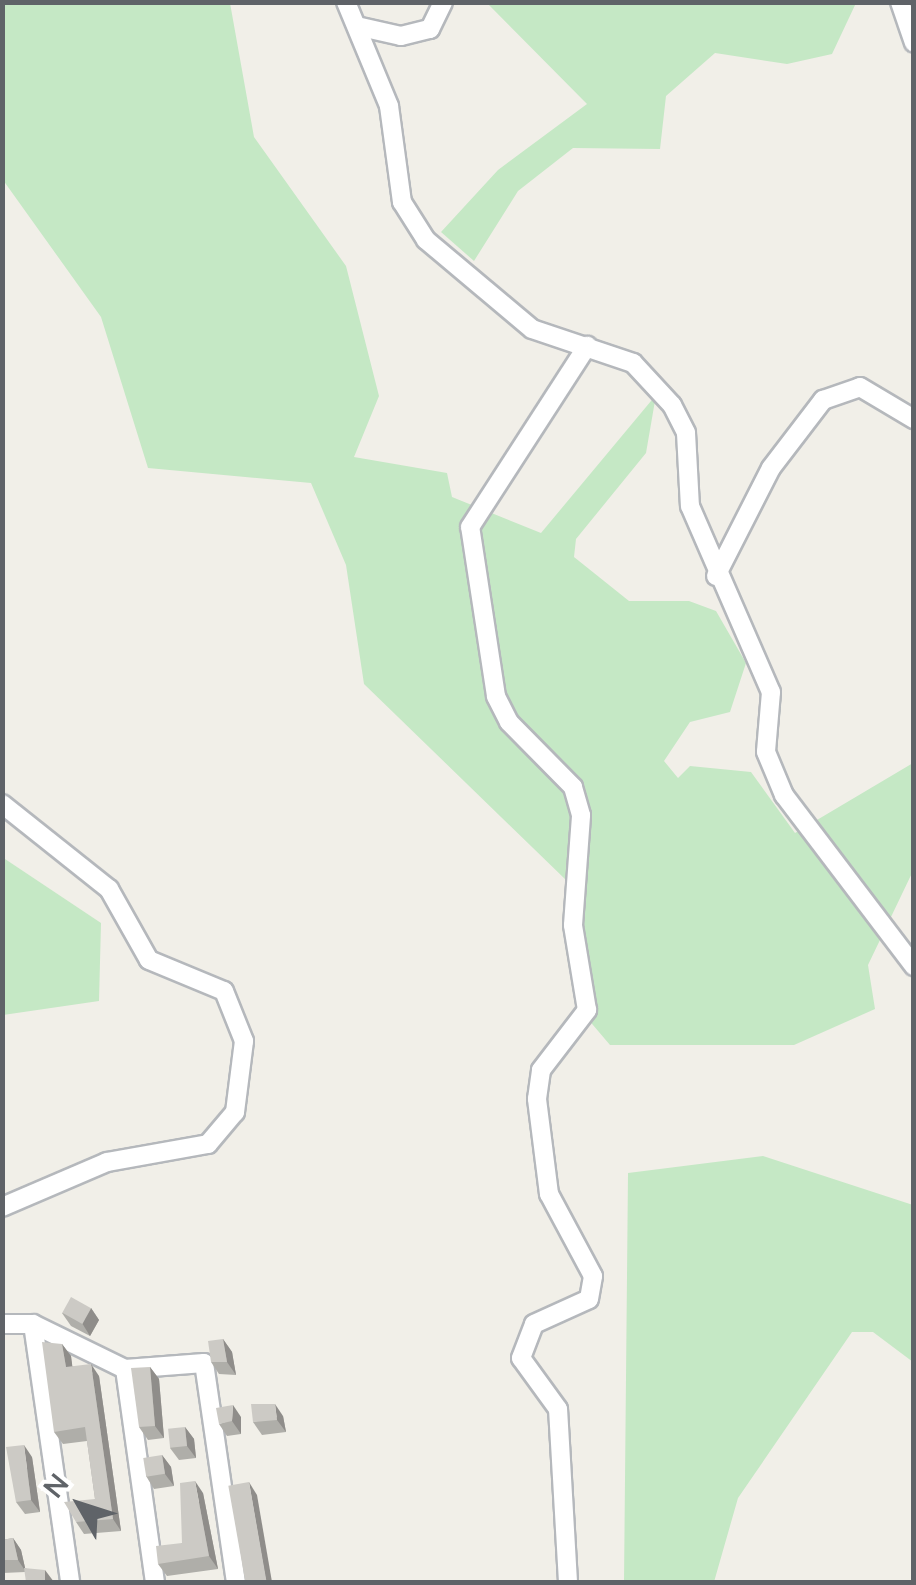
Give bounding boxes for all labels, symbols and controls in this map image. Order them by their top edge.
north arrow [30,1455,130,1555]
text: N [35,1466,78,1506]

